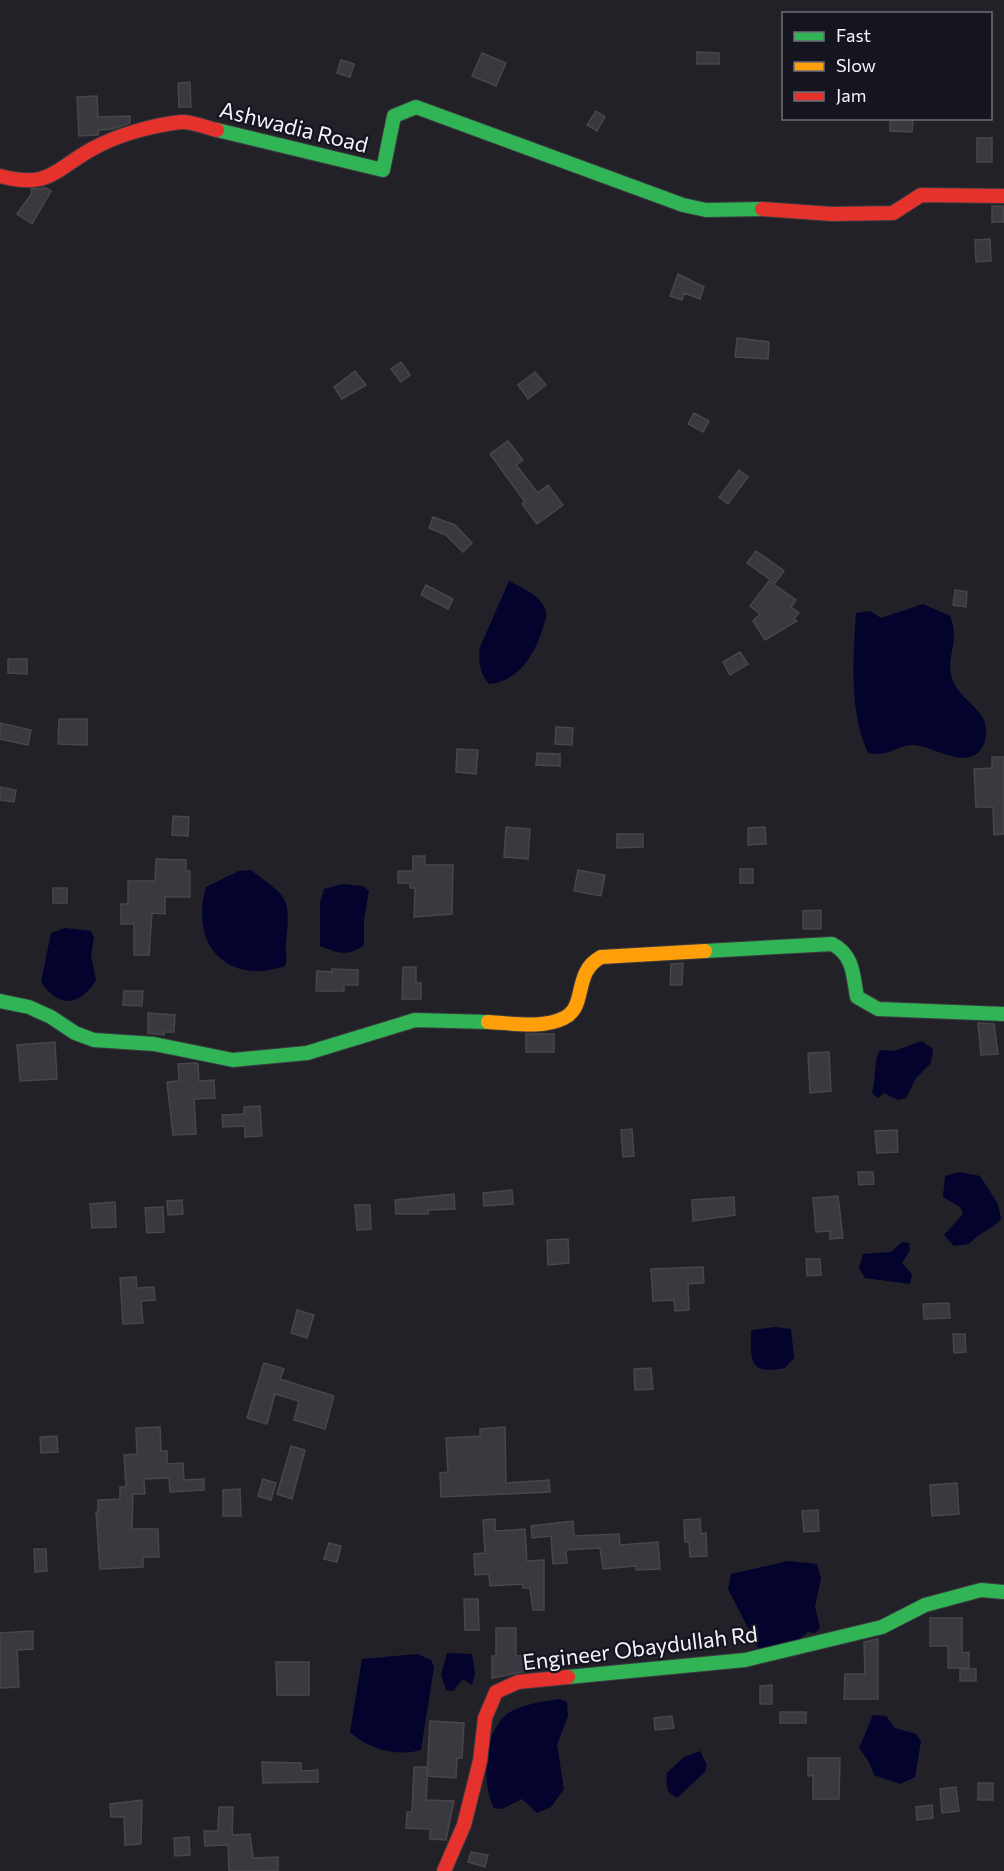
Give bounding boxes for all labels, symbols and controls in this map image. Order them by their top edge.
legend [782,12,992,120]
text: Fast [836,24,871,46]
text: Slow [836,54,876,76]
text: Jam [836,84,866,106]
street label: Ashwadia Road [217,95,371,158]
street label: Engineer Obaydullah Rd [521,1620,759,1675]

